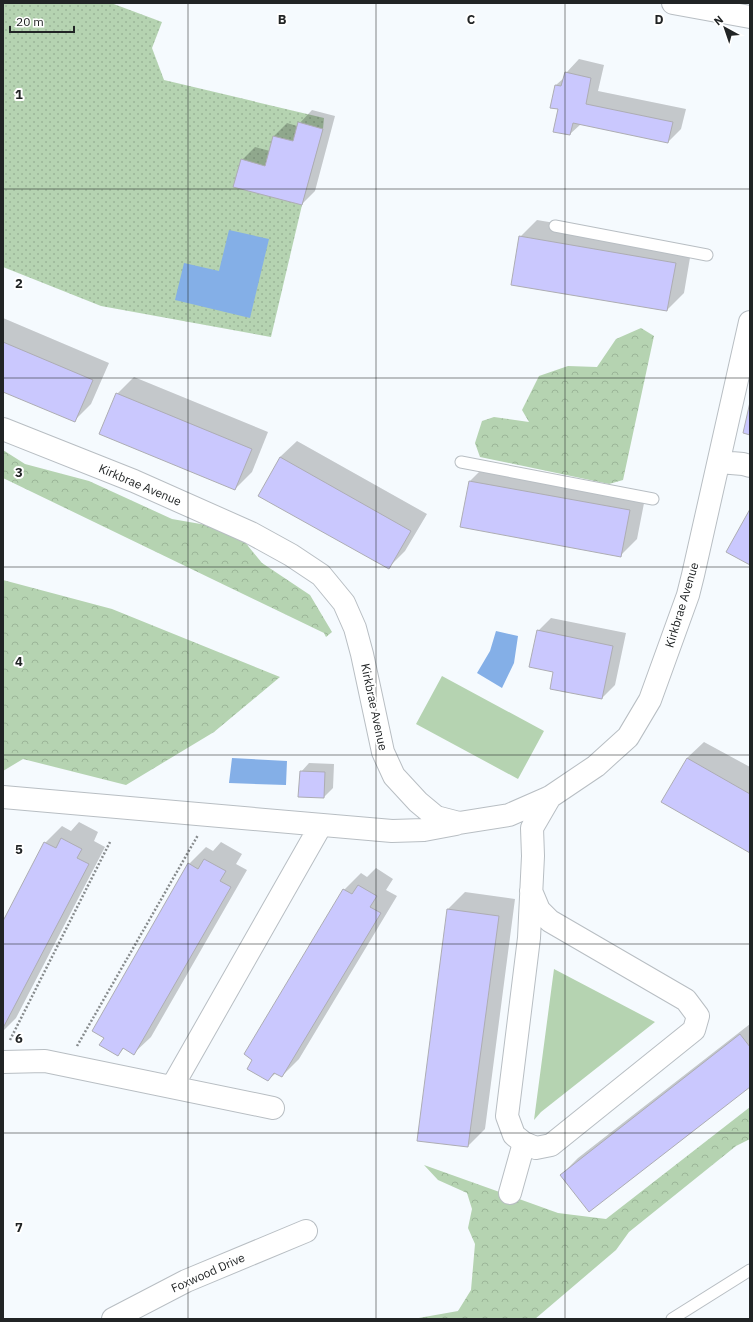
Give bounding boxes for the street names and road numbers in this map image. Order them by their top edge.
street label: Kirkbrae Avenue [97,460,184,509]
street label: Kirkbrae Avenue [661,560,702,649]
street label: Kirkbrae Avenue [358,662,391,752]
street label: Foxwood Drive [169,1249,247,1296]

